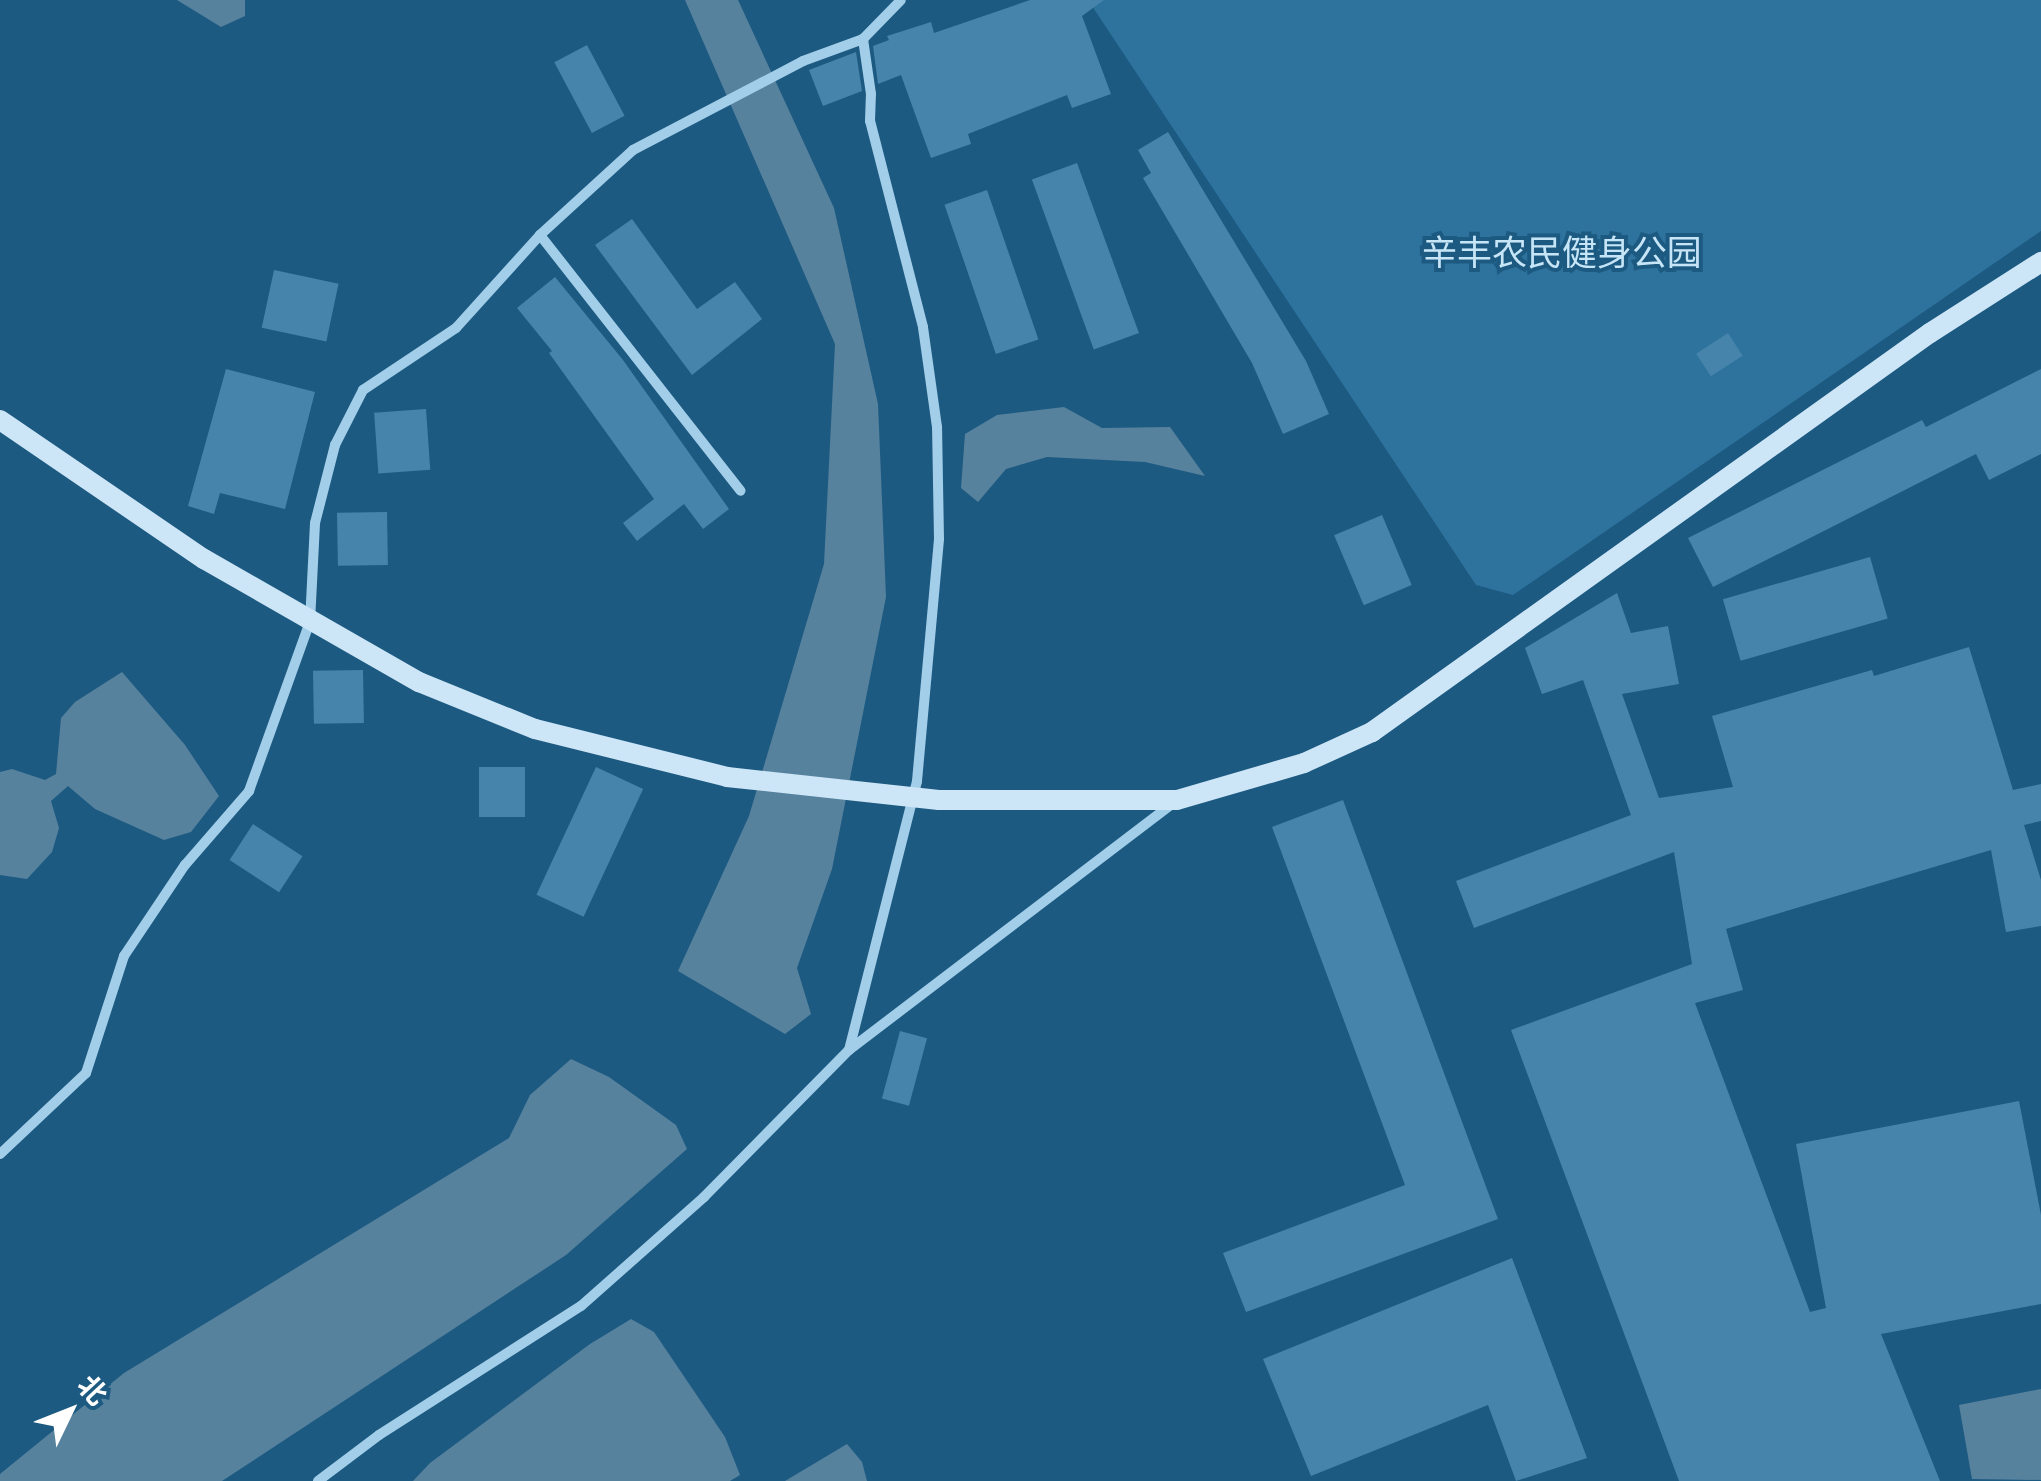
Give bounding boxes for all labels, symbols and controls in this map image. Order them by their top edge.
park label: 辛丰农民健身公园 [1422,233,1702,275]
north arrow [20,1361,120,1461]
text: 北 [70,1369,114,1412]

